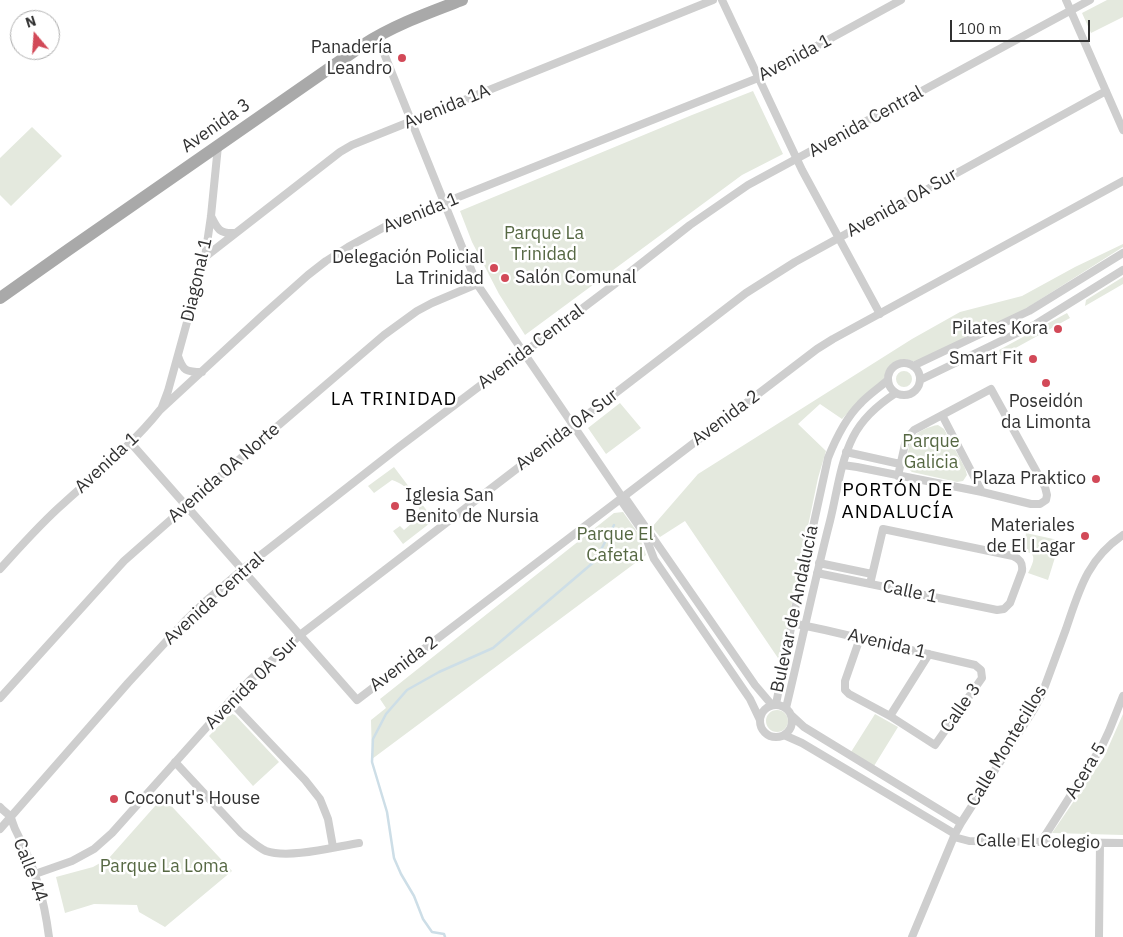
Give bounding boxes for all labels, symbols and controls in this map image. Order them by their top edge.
north arrow [10,10,60,60]
scale bar [953,10,1093,42]
text: N [23,12,38,32]
text: 100 m [958,19,1002,38]
street label: Avenida 1 [755,30,835,86]
place label: Panadería Leandro [311,37,392,80]
marker: Panadería Leandro [396,52,408,64]
street label: Avenida 1A [401,80,493,134]
street label: Avenida Central [805,82,927,162]
street label: Avenida 3 [177,94,255,158]
street label: Avenida 0A Sur [843,164,961,242]
street label: Avenida 1 [380,188,462,238]
park label: Parque La Trinidad [504,223,584,266]
street label: Diagonal 1 [177,236,217,324]
place label: Delegación Policial La Trinidad [332,247,484,290]
marker: Delegación Policial La Trinidad [488,262,500,274]
place label: Salón Comunal [515,267,636,289]
marker: Salón Comunal [499,272,511,284]
street label: Avenida Central [474,300,588,394]
place label: Pilates Kora [952,318,1048,340]
marker: Pilates Kora [1052,323,1064,335]
place label: Smart Fit [949,348,1023,370]
marker: Smart Fit [1027,353,1039,365]
marker: Poseidón da Limonta [1040,377,1052,389]
street label: Avenida 0A Sur [512,384,622,476]
street label: Avenida 2 [688,385,764,451]
district label: LA TRINIDAD [329,389,459,411]
place label: Poseidón da Limonta [1001,391,1091,434]
street label: Avenida 0A Norte [164,419,284,527]
street label: Avenida 1 [71,428,143,498]
park label: Parque Galicia [902,431,960,474]
place label: Plaza Praktico [972,468,1086,490]
marker: Plaza Praktico [1090,473,1102,485]
district label: PORTÓN DE ANDALUCÍA [840,480,956,524]
place label: Iglesia San Benito de Nursia [405,485,539,528]
marker: Iglesia San Benito de Nursia [389,500,401,512]
place label: Materiales de El Lagar [987,515,1075,558]
street label: Bulevar de Andalucía [767,523,823,695]
park label: Parque El Cafetal [576,524,654,566]
marker: Materiales de El Lagar [1079,530,1091,542]
street label: Avenida Central [159,548,269,650]
street label: Calle 1 [881,576,939,608]
street label: Avenida 1 [846,625,928,663]
street label: Avenida 2 [366,631,442,697]
street label: Avenida 0A Sur [201,632,303,734]
street label: Calle 3 [936,679,986,737]
street label: Calle Montecillos [962,681,1052,811]
street label: Acera 5 [1061,739,1111,803]
place label: Coconut's House [124,788,260,810]
marker: Coconut's House [108,793,120,805]
street label: Calle El Colegio [976,830,1100,854]
street label: Calle 44 [8,835,52,905]
park label: Parque La Loma [100,856,228,878]

